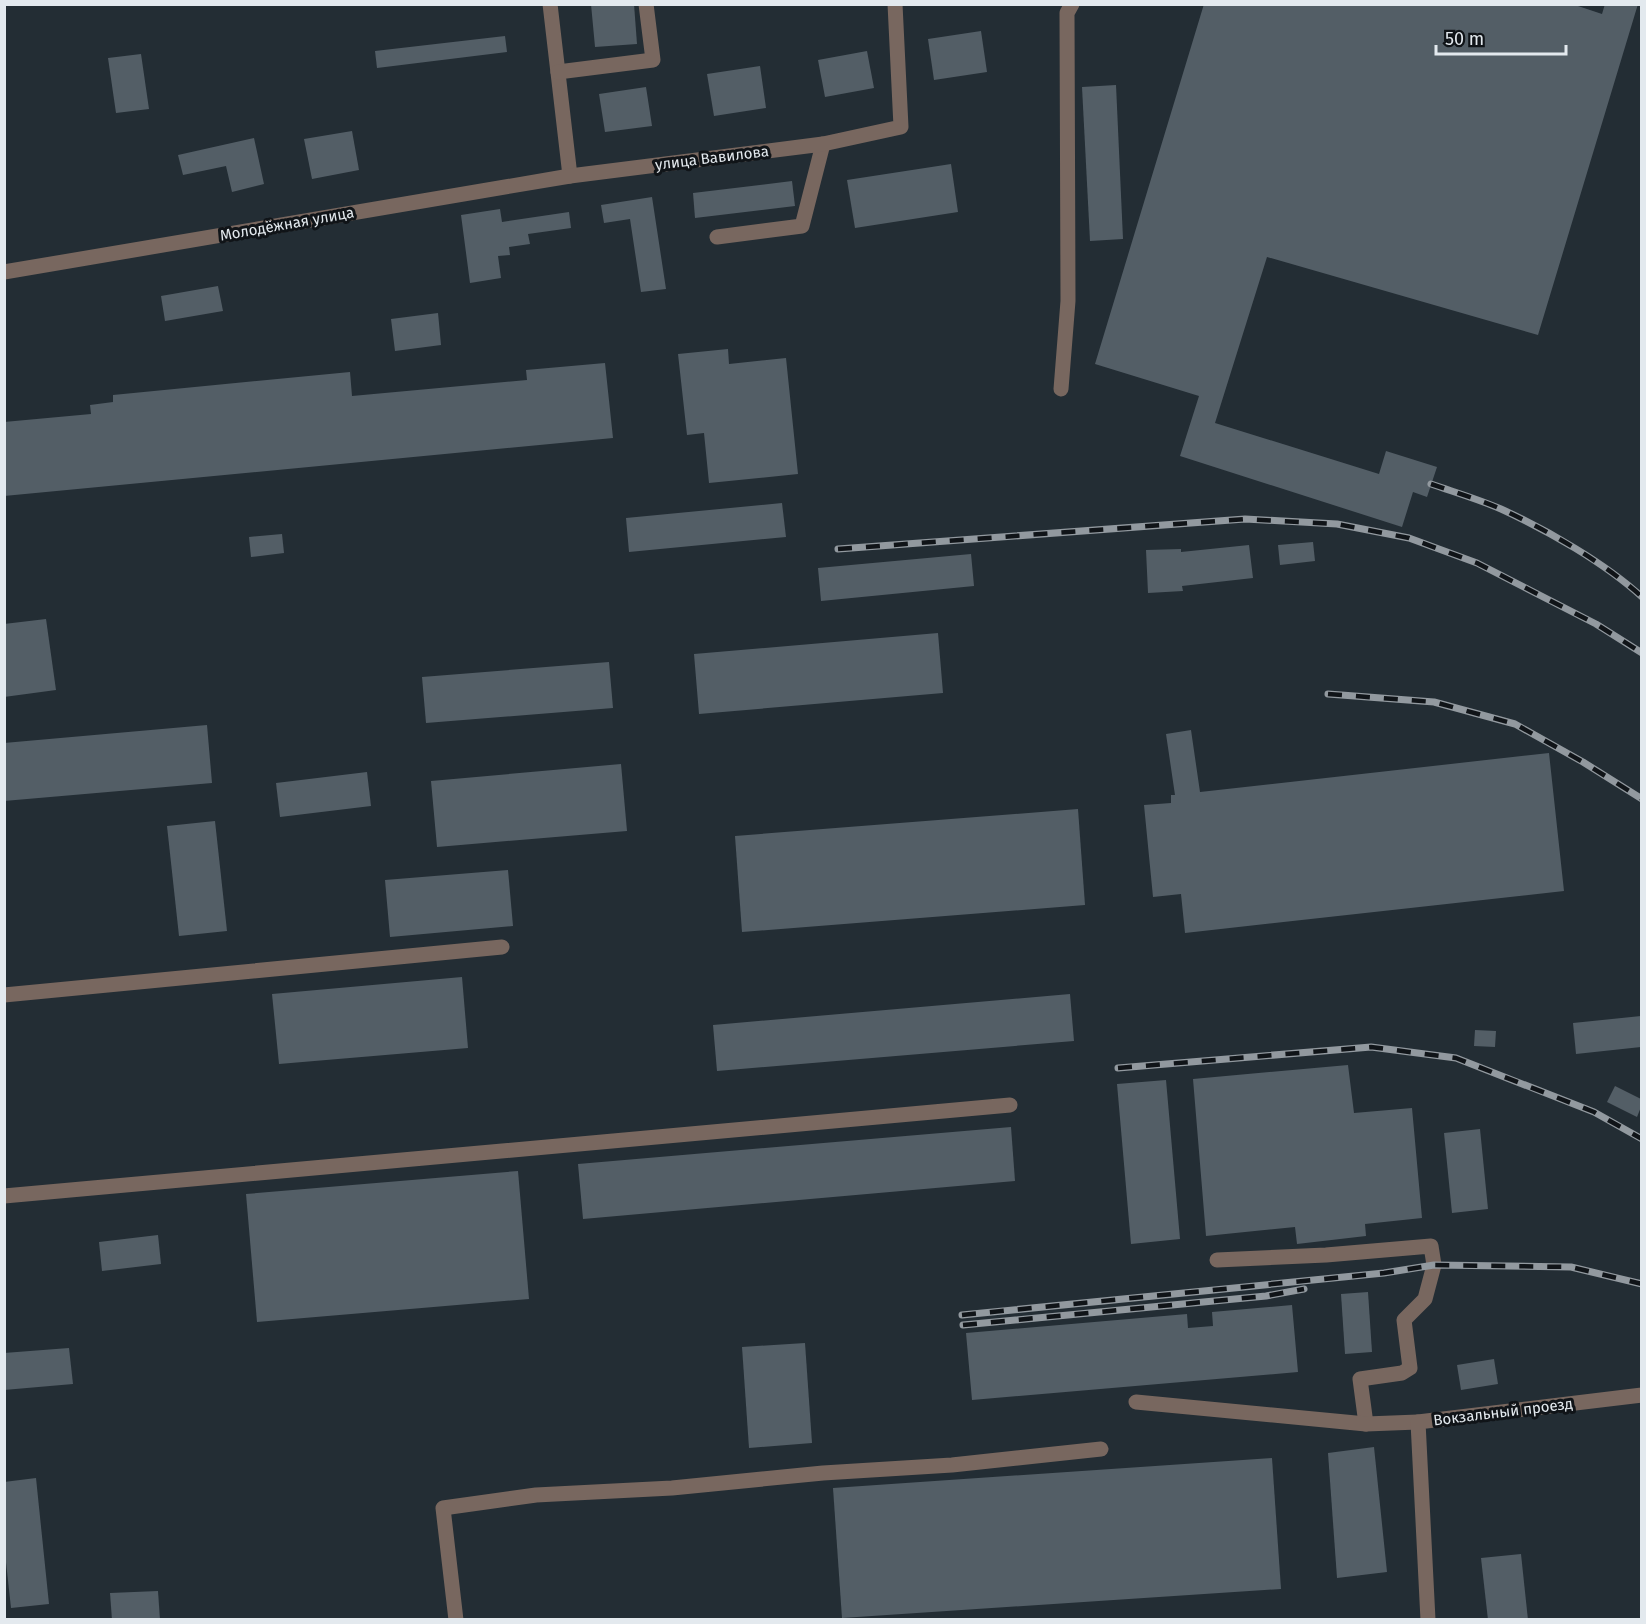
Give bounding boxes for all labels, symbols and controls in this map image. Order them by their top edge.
scale bar [1436,18,1566,56]
text: 50 m [1445,28,1484,50]
street label: улица Вавилова [654,142,770,174]
street label: Молодёжная улица [219,203,355,245]
street label: Вокзальный проезд [1432,1395,1574,1429]

